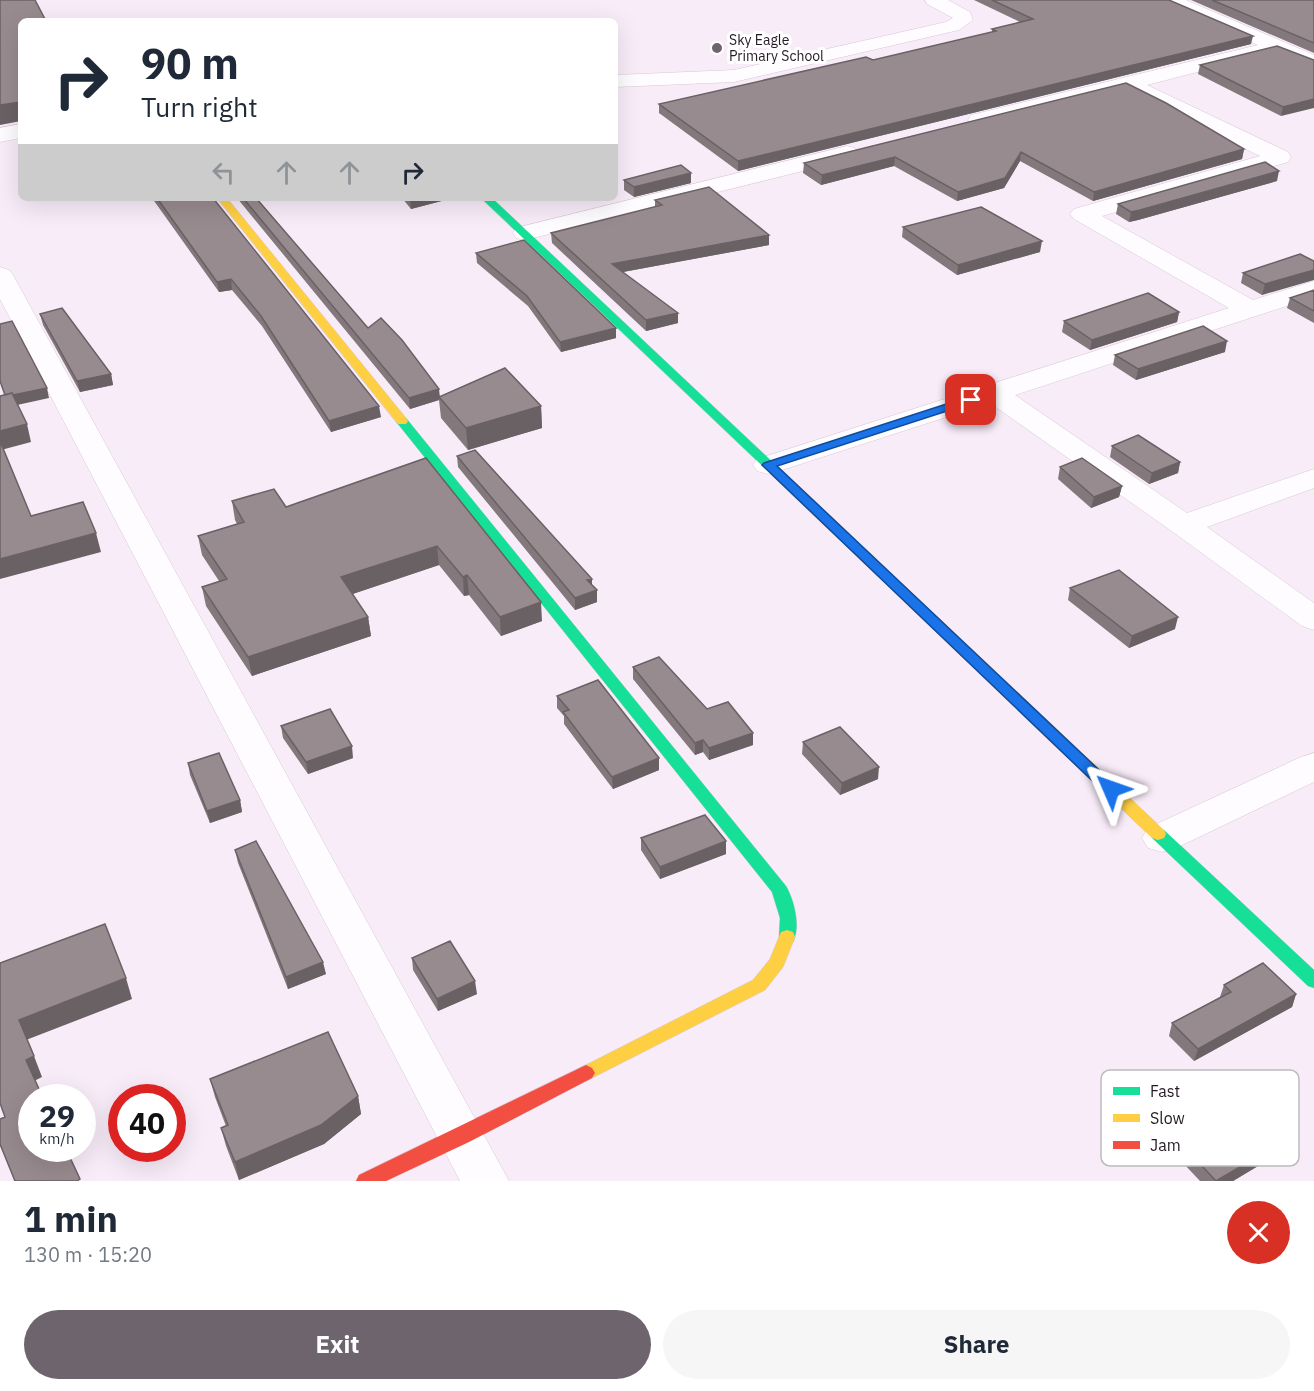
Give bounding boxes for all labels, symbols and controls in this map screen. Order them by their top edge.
place label: Sky Eagle Primary School [729,31,824,65]
text: 90 m [141,36,239,91]
marker: Sky Eagle Primary School [710,41,724,55]
icon: right [42,42,120,120]
text: Turn right [141,89,258,124]
icon: left [207,156,240,189]
icon: ahead [270,156,303,189]
icon: ahead [333,156,366,189]
icon: right [396,156,429,189]
pin [945,374,996,425]
icon: arrive [954,383,987,416]
position arrow [1079,757,1143,821]
legend [1101,1070,1299,1166]
text: Fast [1150,1081,1180,1101]
speed limit sign: 40 [108,1084,186,1162]
text: 29 [39,1096,75,1135]
text: Slow [1150,1108,1185,1128]
text: km/h [39,1129,75,1148]
text: Jam [1150,1135,1181,1155]
text: 1 min [24,1195,118,1242]
button: close [1227,1201,1290,1264]
text: 130 m · 15:20 [24,1241,152,1268]
button: Exit [24,1310,651,1379]
button: Share [663,1310,1290,1379]

